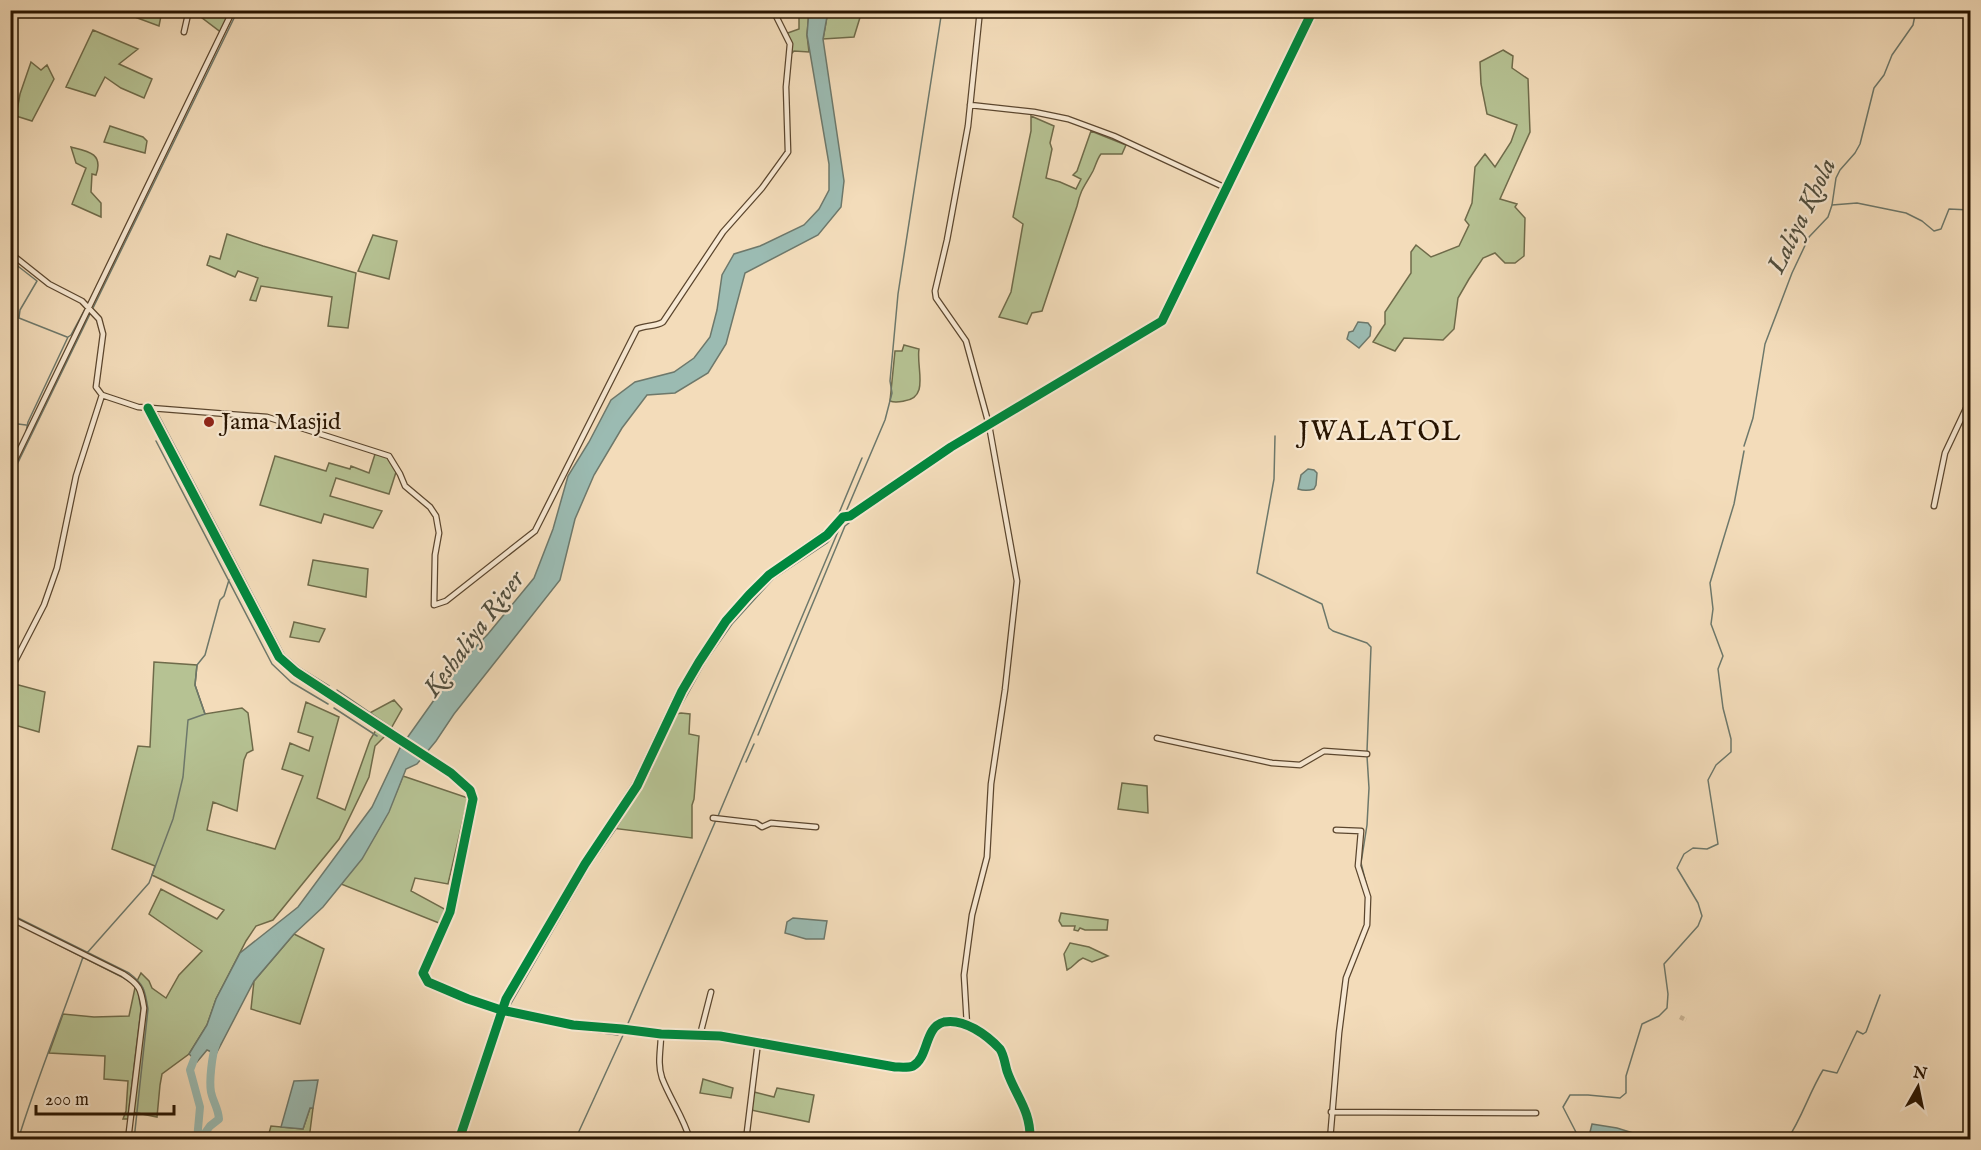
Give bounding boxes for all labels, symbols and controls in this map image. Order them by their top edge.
water label: Laliya Khola [1759,153,1844,280]
place label: Jama Masjid [218,407,341,438]
marker: Jama Masjid [202,415,216,429]
district label: JWALATOL [1295,416,1462,450]
water label: Keshaliya River [415,563,533,705]
north arrow [1888,1057,1948,1117]
text: N [1911,1063,1929,1085]
scale bar [36,1078,174,1116]
text: 200 m [45,1089,89,1112]

